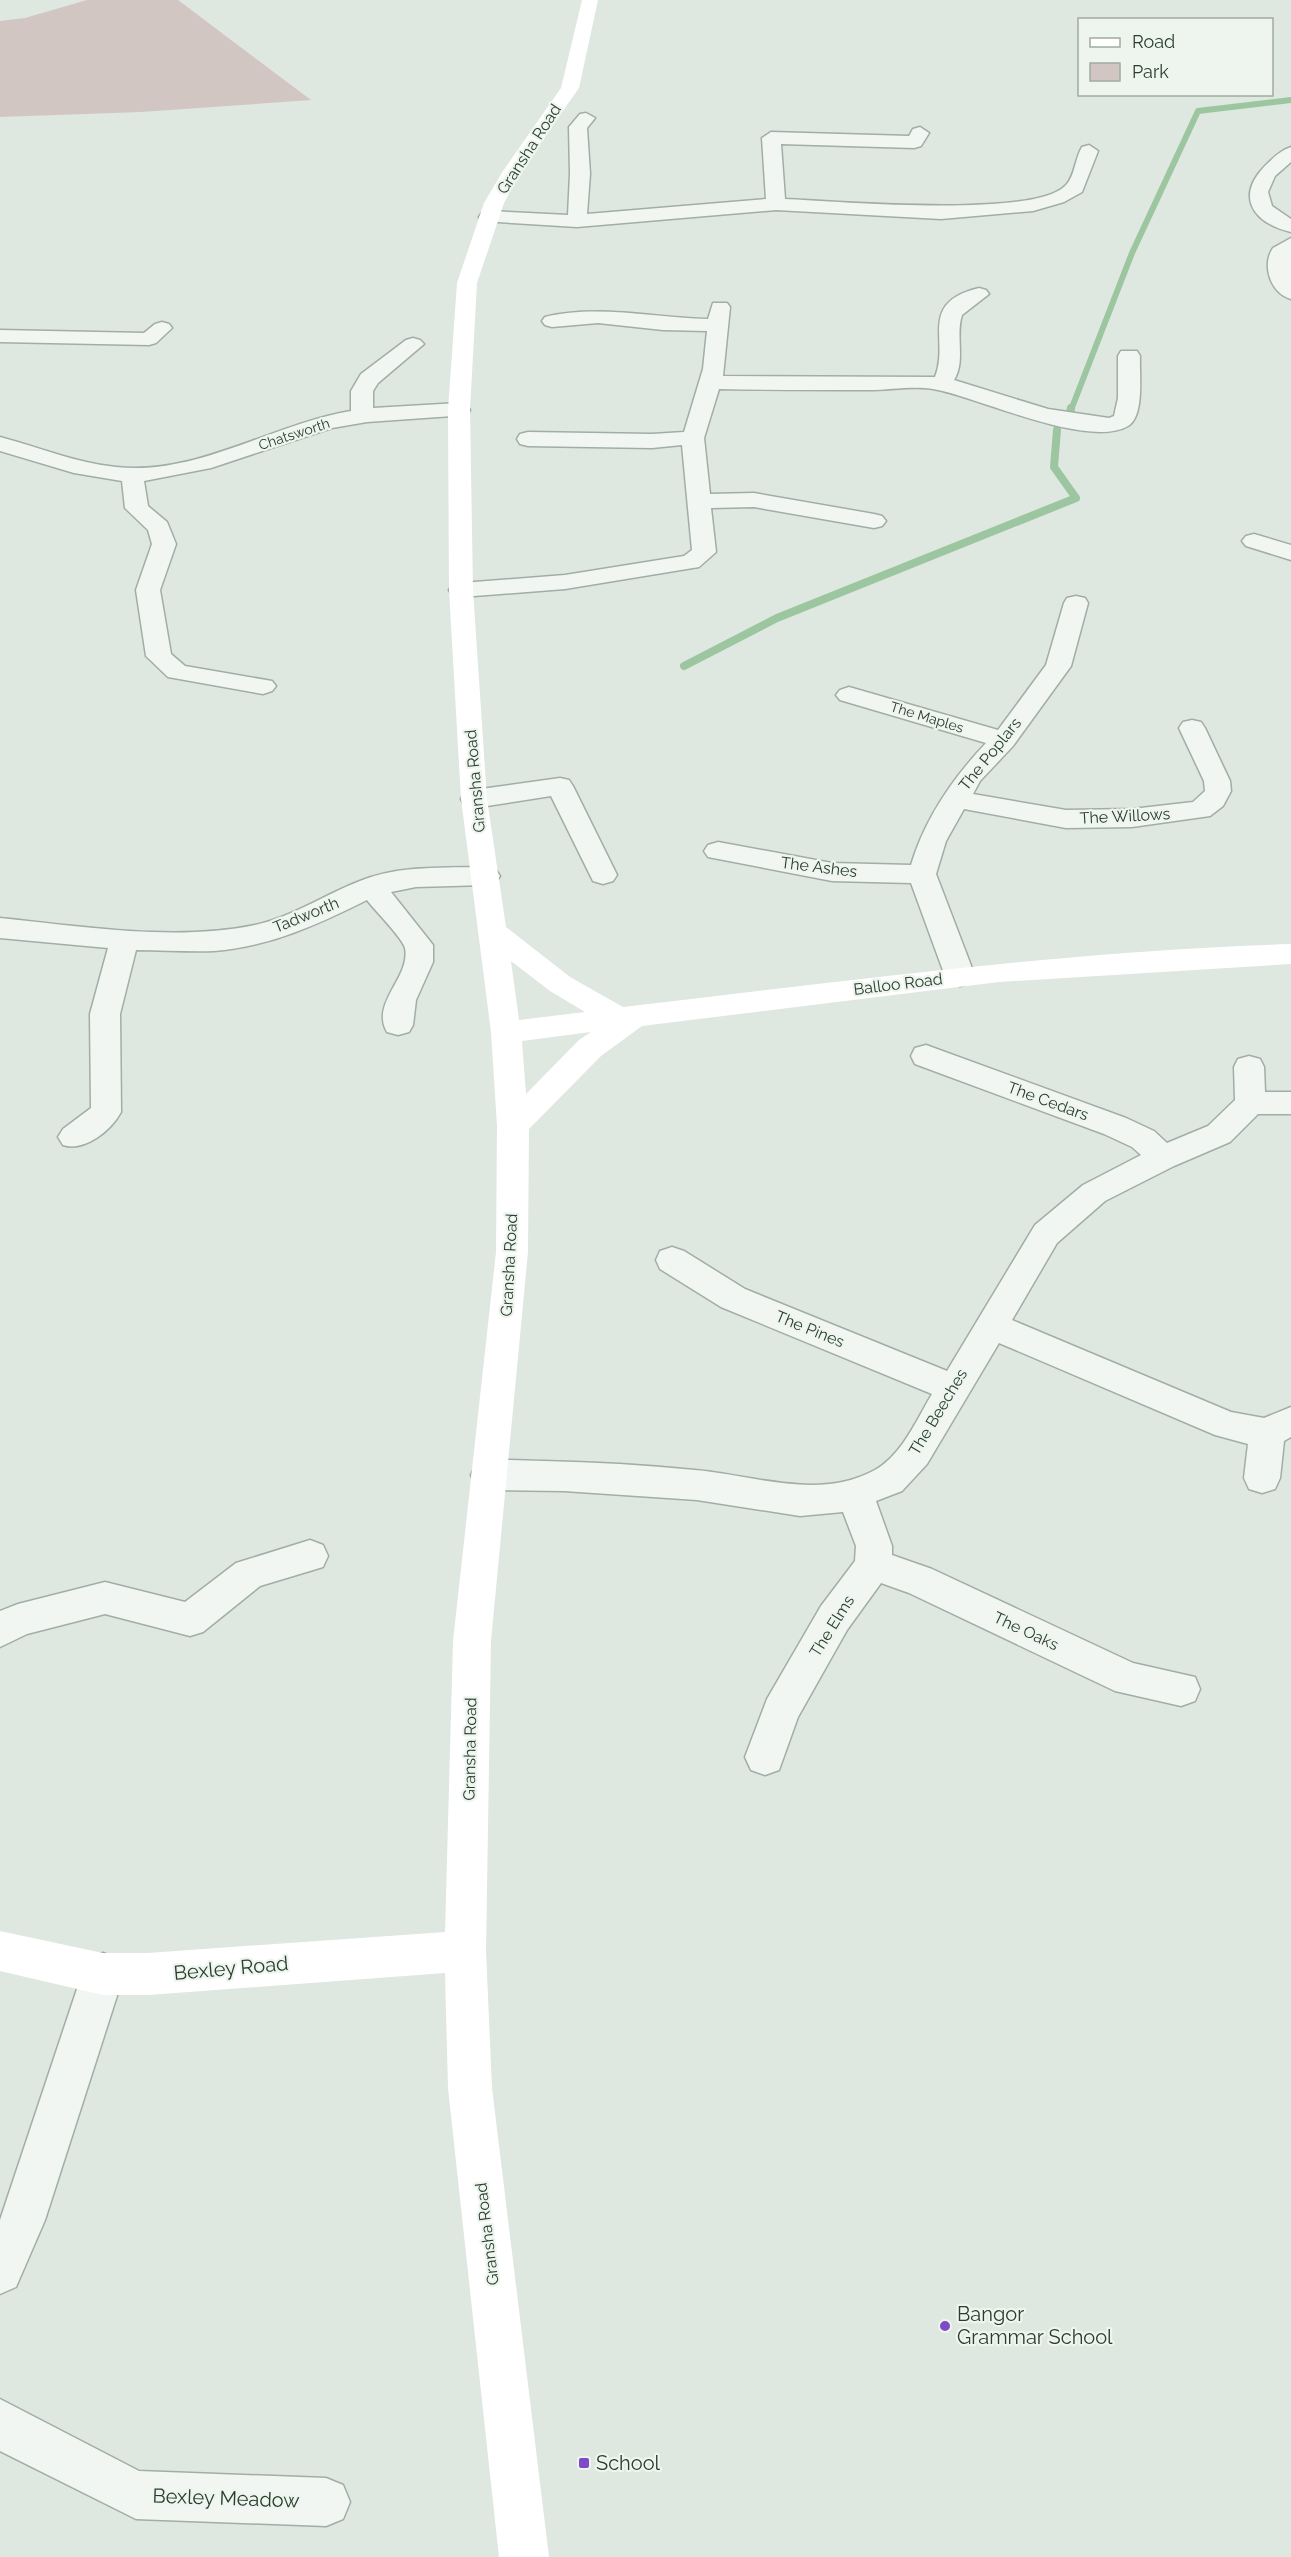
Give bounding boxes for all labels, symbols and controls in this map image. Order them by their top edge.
legend [1078,18,1273,96]
text: Road [1132,31,1175,52]
text: Park [1132,61,1169,82]
street label: Gransha Road [493,100,565,198]
street label: Chatsworth [256,415,332,453]
street label: The Maples [888,698,966,736]
street label: The Poplars [955,714,1025,794]
street label: Gransha Road [461,729,489,833]
street label: The Willows [1079,804,1171,828]
street label: The Ashes [780,853,859,881]
street label: Tadworth [270,893,342,937]
street label: Balloo Road [852,969,944,999]
street label: The Cedars [1005,1078,1091,1125]
street label: Gransha Road [497,1213,521,1317]
street label: The Pines [773,1307,847,1351]
street label: The Beeches [905,1365,971,1459]
street label: The Elms [806,1591,859,1660]
street label: The Oaks [991,1608,1062,1654]
street label: Gransha Road [460,1697,480,1801]
street label: Bexley Road [173,1951,289,1985]
street label: Gransha Road [471,2182,503,2286]
place label: Bangor Grammar School [957,2302,1113,2349]
marker: Bangor Grammar School [938,2319,952,2333]
place label: School [596,2451,661,2475]
marker: School [577,2456,591,2470]
street label: Bexley Meadow [152,2483,300,2513]

